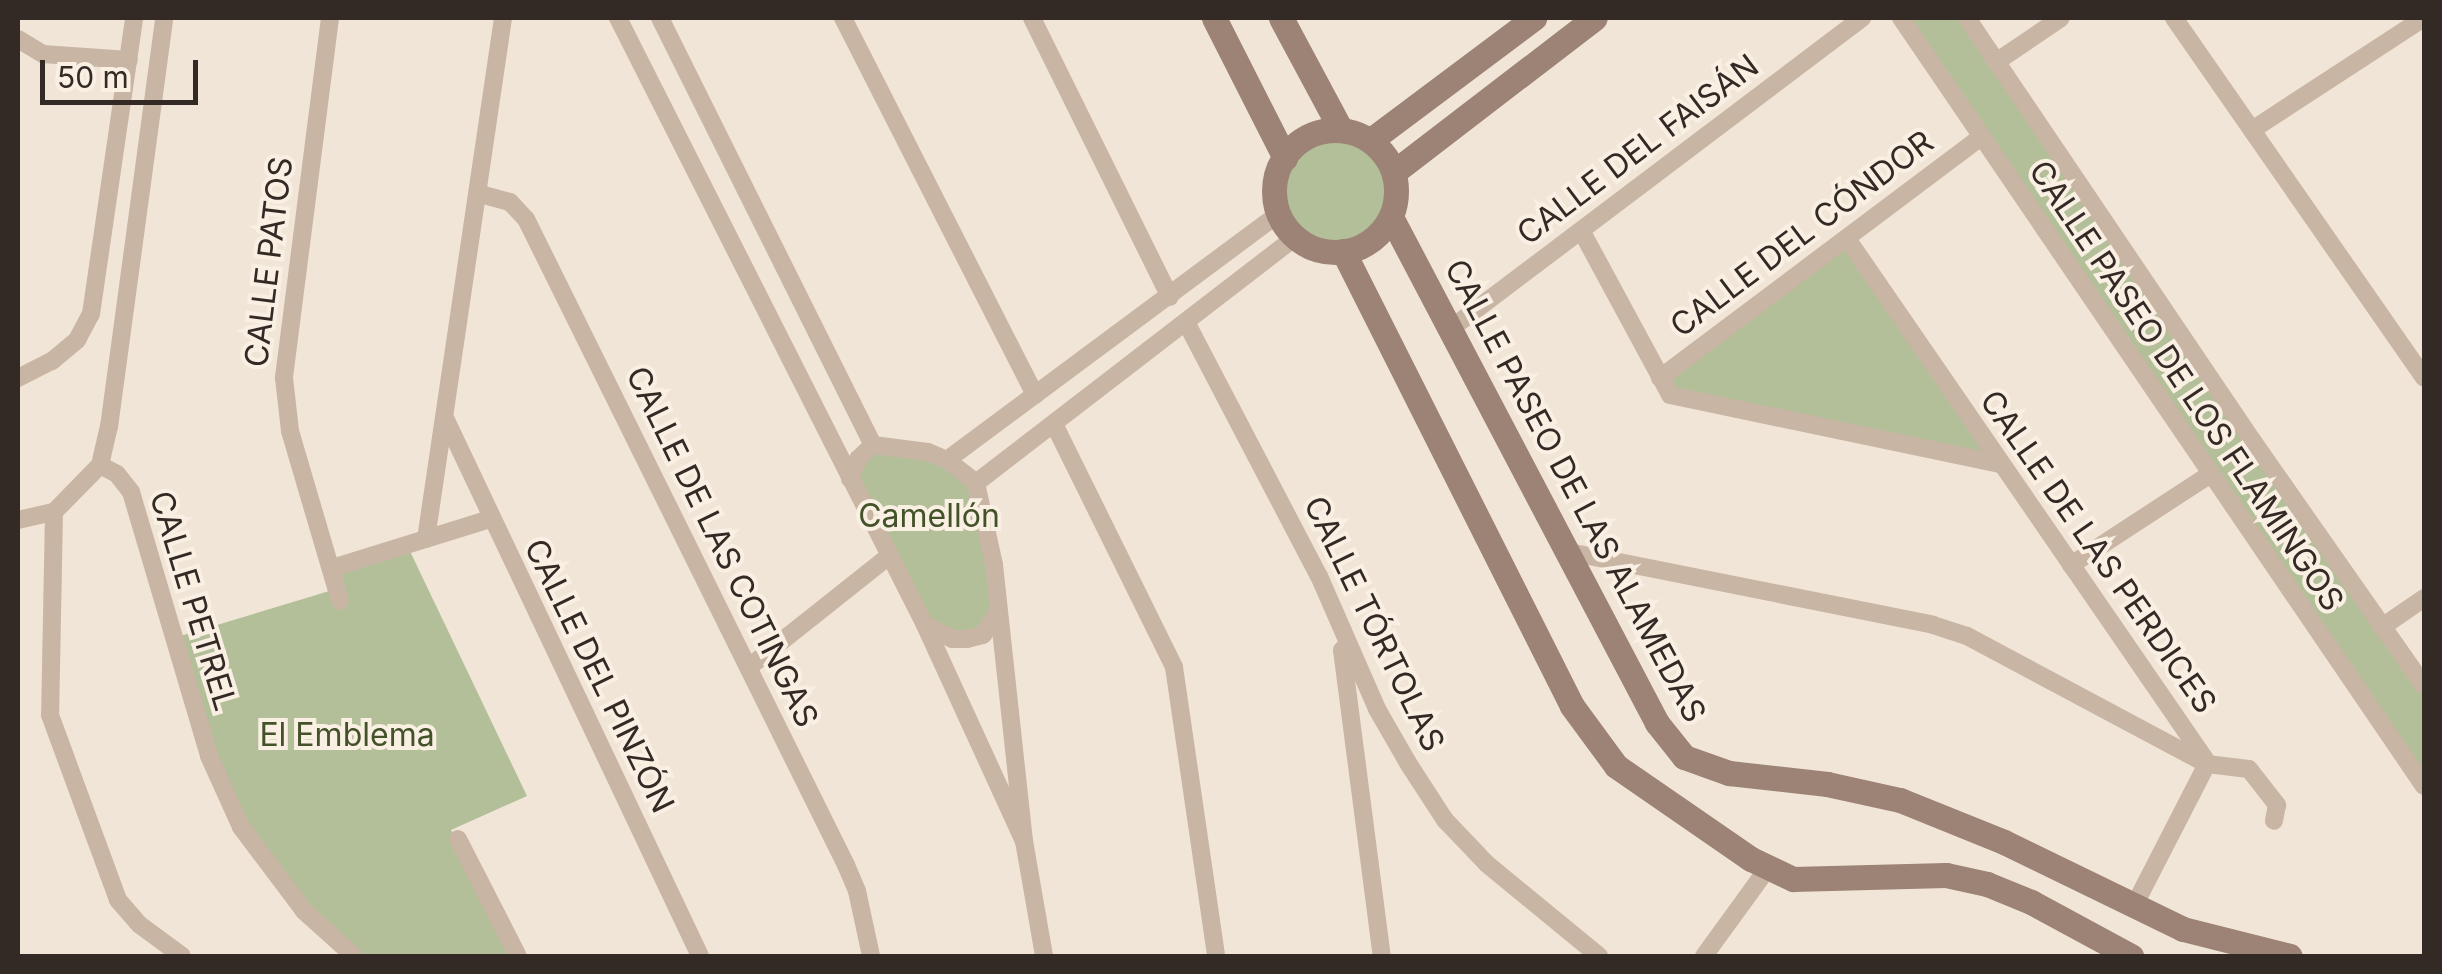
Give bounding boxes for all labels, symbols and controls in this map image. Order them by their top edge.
scale bar [45,40,202,102]
street label: CALLE DEL FAISÁN [1510,47,1766,253]
text: 50 m [57,59,129,95]
street label: CALLE DEL CÓNDOR [1663,123,1941,345]
street label: CALLE PASEO DE LOS FLAMINGOS [2021,154,2351,618]
street label: CALLE PATOS [237,155,301,369]
street label: CALLE PASEO DE LAS ALAMEDAS [1436,253,1714,729]
street label: CALLE DE LAS COTINGAS [618,360,826,734]
street label: CALLE DE LAS PERDICES [1972,383,2224,721]
street label: CALLE PETREL [141,487,245,715]
street label: CALLE TÓRTOLAS [1296,490,1452,758]
park label: Camellón [858,497,1000,535]
street label: CALLE DEL PINZÓN [516,533,682,819]
park label: El Emblema [259,716,435,754]

